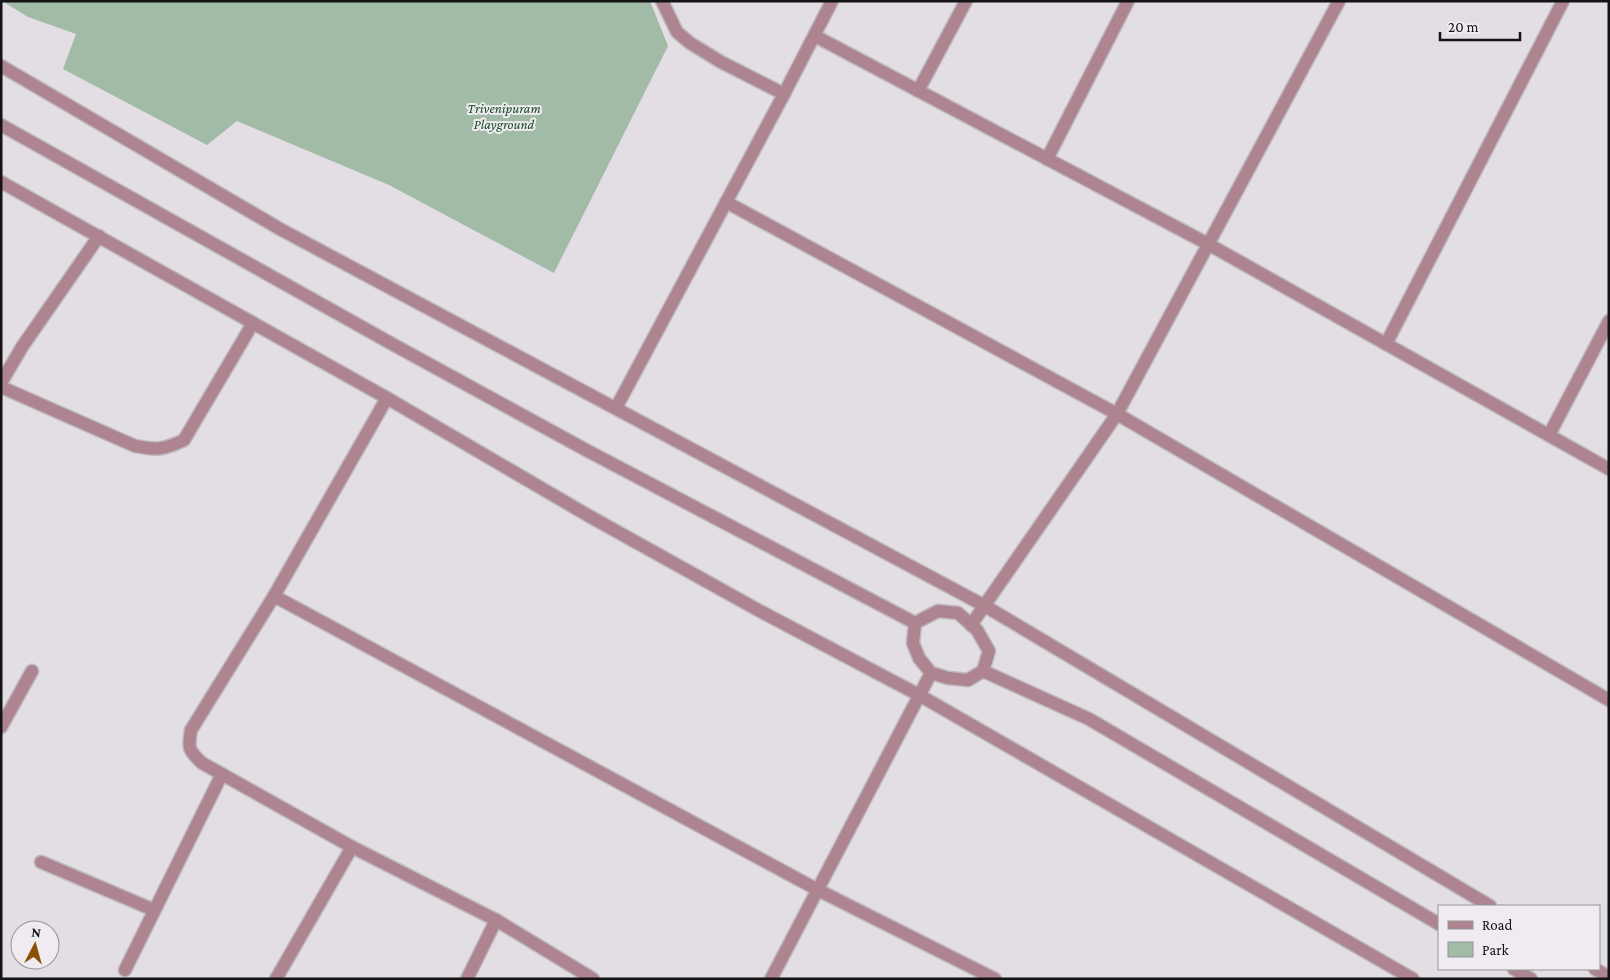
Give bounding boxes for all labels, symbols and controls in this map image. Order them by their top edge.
scale bar [1440,10,1520,42]
text: 20 m [1448,19,1479,35]
park label: Trivenipuram Playground [467,100,541,132]
legend [1438,905,1600,970]
text: Road [1482,917,1513,933]
north arrow [10,920,60,970]
text: N [31,924,42,941]
text: Park [1482,942,1509,958]

